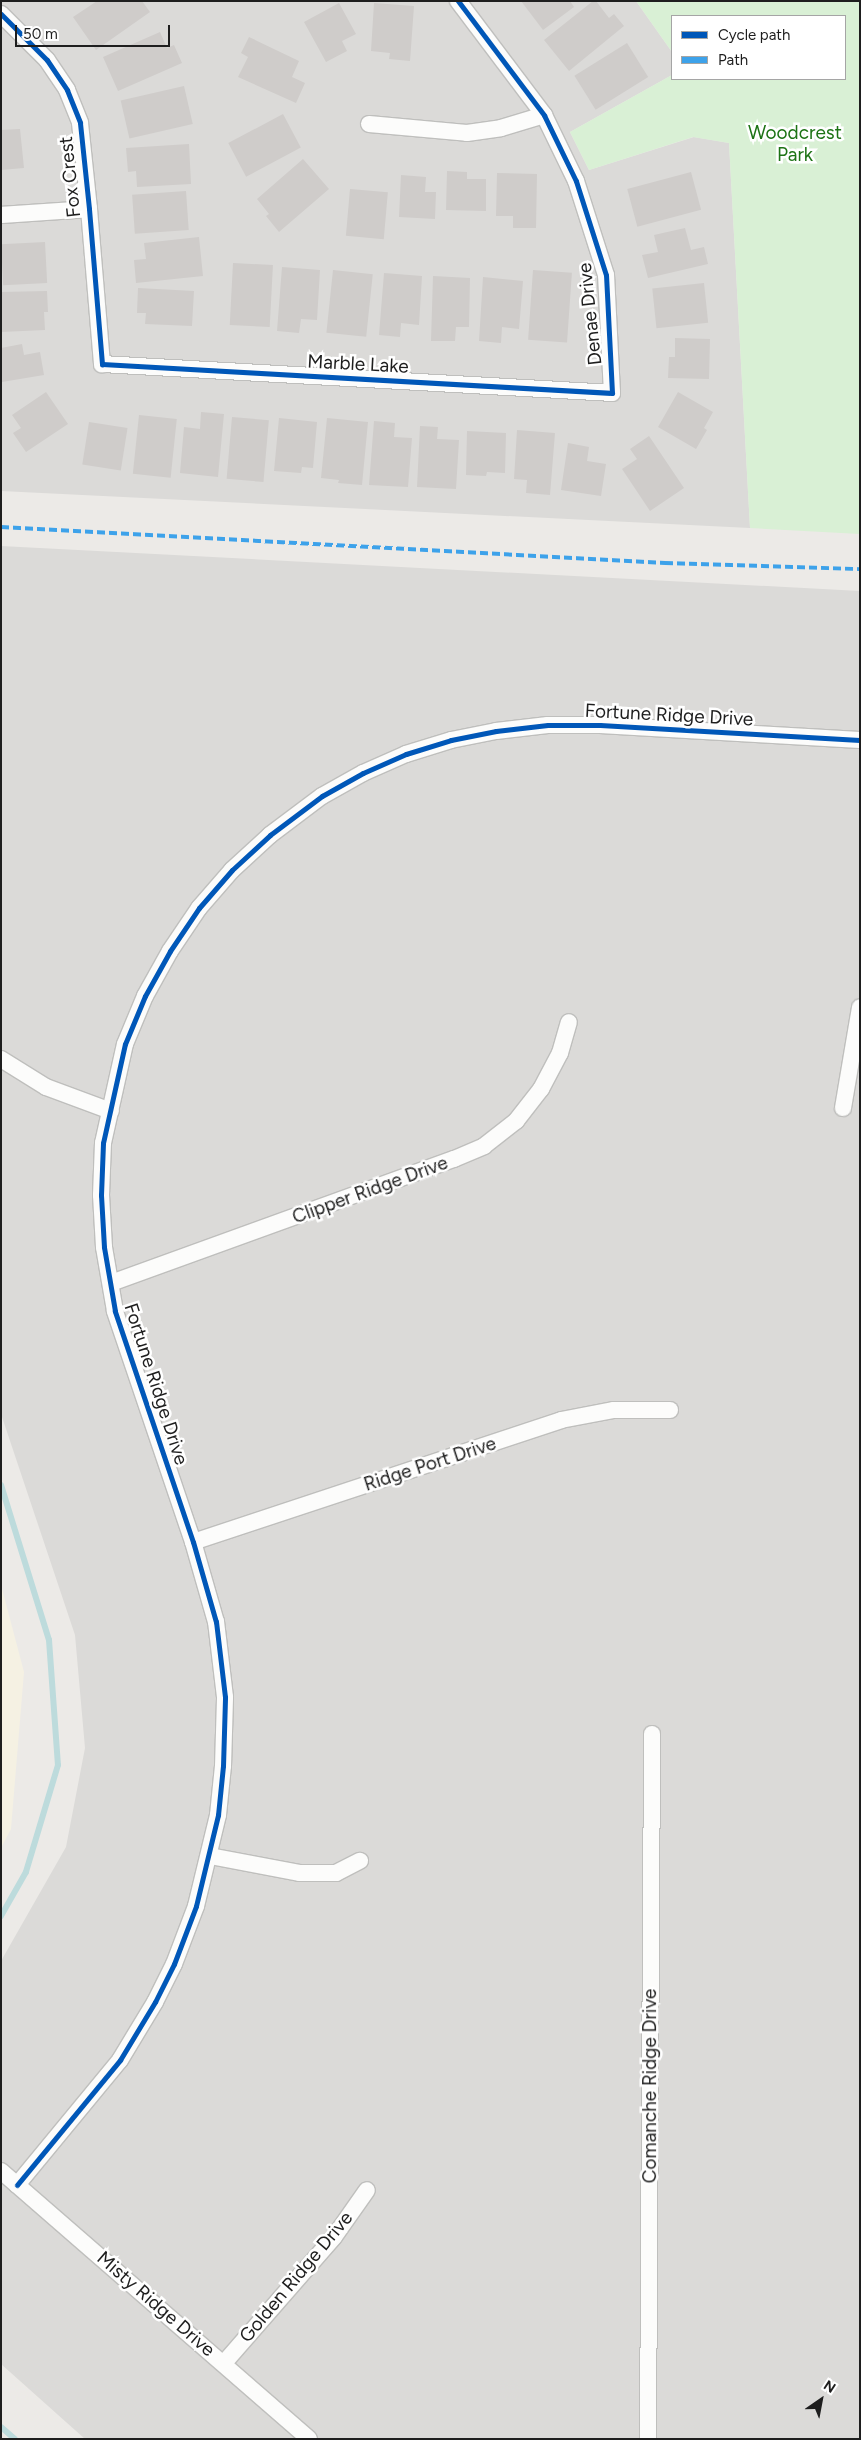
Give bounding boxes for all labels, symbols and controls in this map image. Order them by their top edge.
scale bar [18,15,172,47]
legend [671,15,846,80]
text: 50 m [23,25,58,43]
text: Cycle path [718,26,790,44]
text: Path [718,51,748,69]
park label: Woodcrest Park [748,122,842,166]
street label: Fox Crest [54,135,86,219]
street label: Denae Drive [573,262,607,366]
street label: Marble Lake [307,350,409,378]
street label: Fortune Ridge Drive [584,699,754,731]
street label: Clipper Ridge Drive [289,1151,451,1229]
street label: Fortune Ridge Drive [119,1300,193,1468]
street label: Ridge Port Drive [361,1432,499,1496]
street label: Comanche Ridge Drive [639,1989,661,2183]
street label: Golden Ridge Drive [235,2207,357,2347]
street label: Misty Ridge Drive [92,2247,220,2361]
north arrow [796,2375,846,2425]
text: N [820,2377,839,2397]

